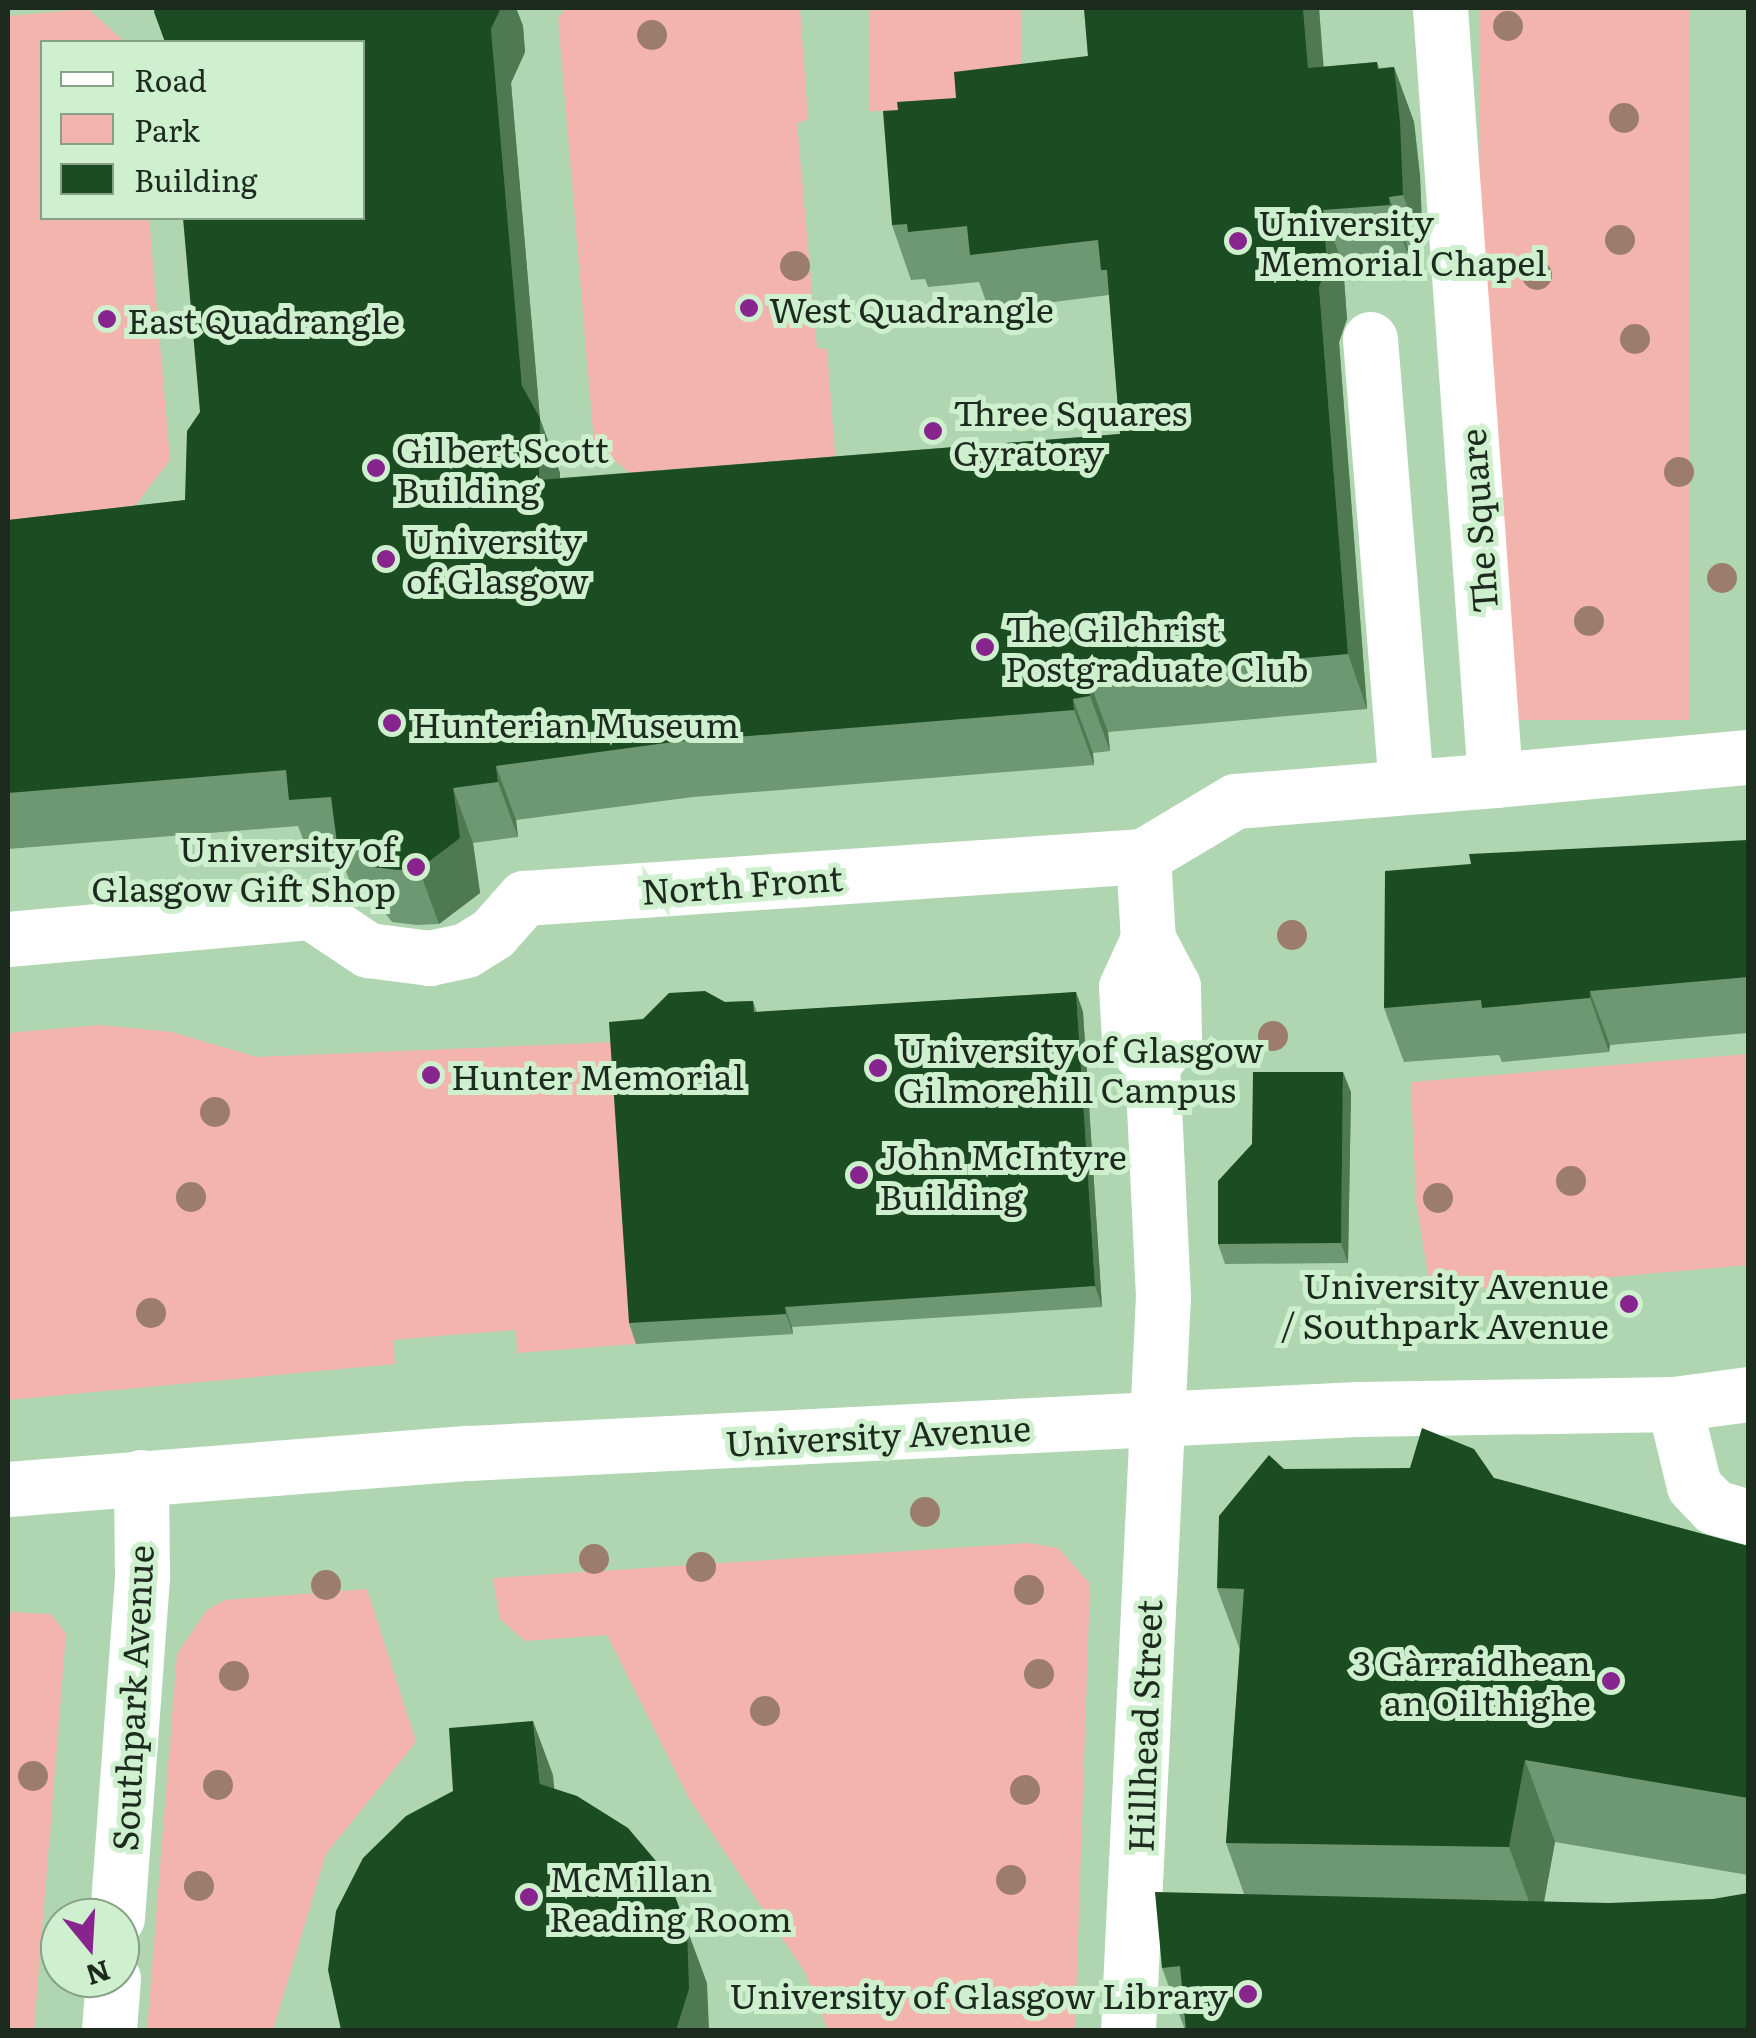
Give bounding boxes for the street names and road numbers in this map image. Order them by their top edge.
street label: The Square [1450,427,1504,615]
street label: North Front [640,855,844,911]
street label: University Avenue [724,1405,1032,1463]
street label: Southpark Avenue [102,1544,160,1852]
street label: Hillhead Street [1118,1599,1168,1853]

